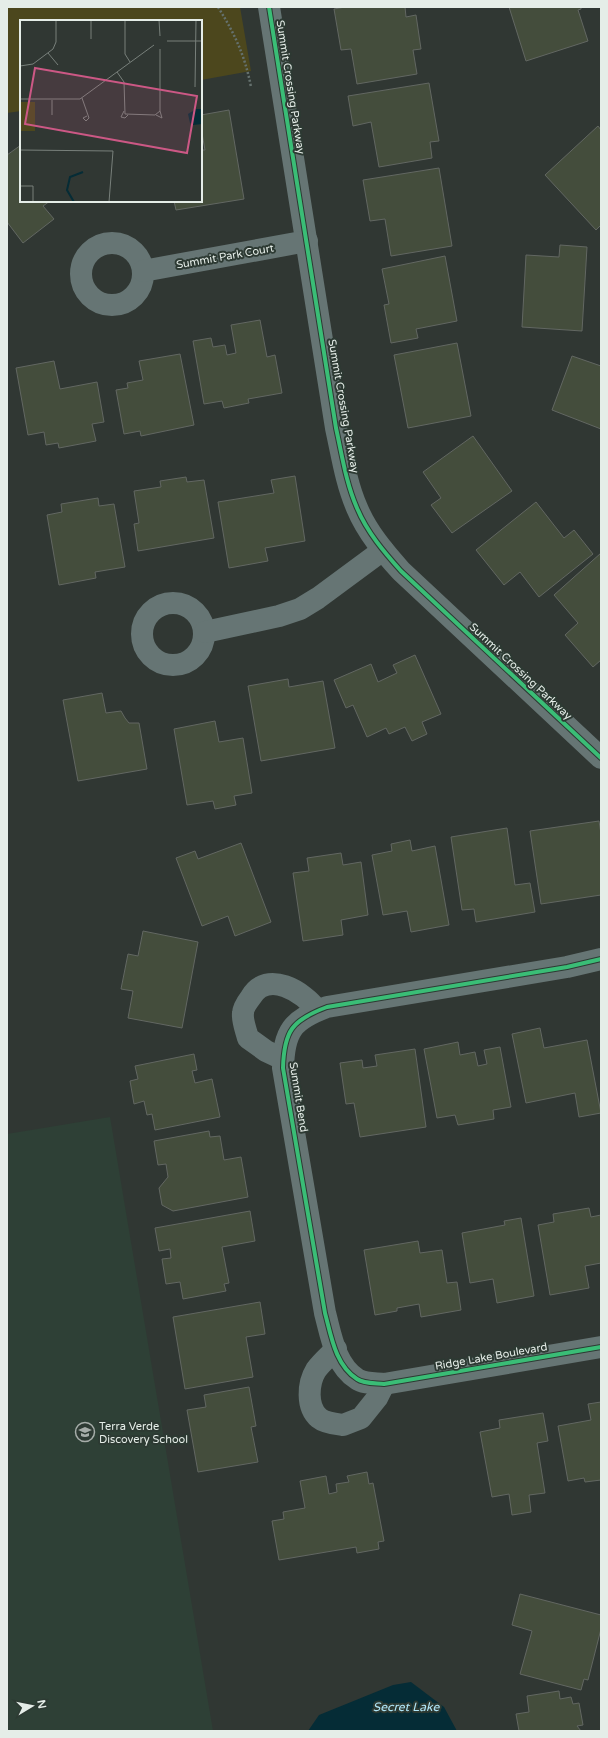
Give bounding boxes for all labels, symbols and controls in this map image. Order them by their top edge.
street label: Summit Crossing Parkway [273,19,308,155]
inset map [20,20,202,202]
street label: Summit Park Court [175,241,275,271]
street label: Summit Crossing Parkway [325,338,362,474]
street label: Summit Crossing Parkway [467,620,575,722]
street label: Summit Bend [287,1061,310,1133]
street label: Ridge Lake Boulevard [434,1340,548,1373]
place label: Terra Verde Discovery School [99,1420,188,1446]
school or university icon: Terra Verde Discovery School [74,1421,96,1443]
north arrow [12,1686,52,1726]
text: N [34,1699,49,1710]
water label: Secret Lake [373,1700,440,1714]

